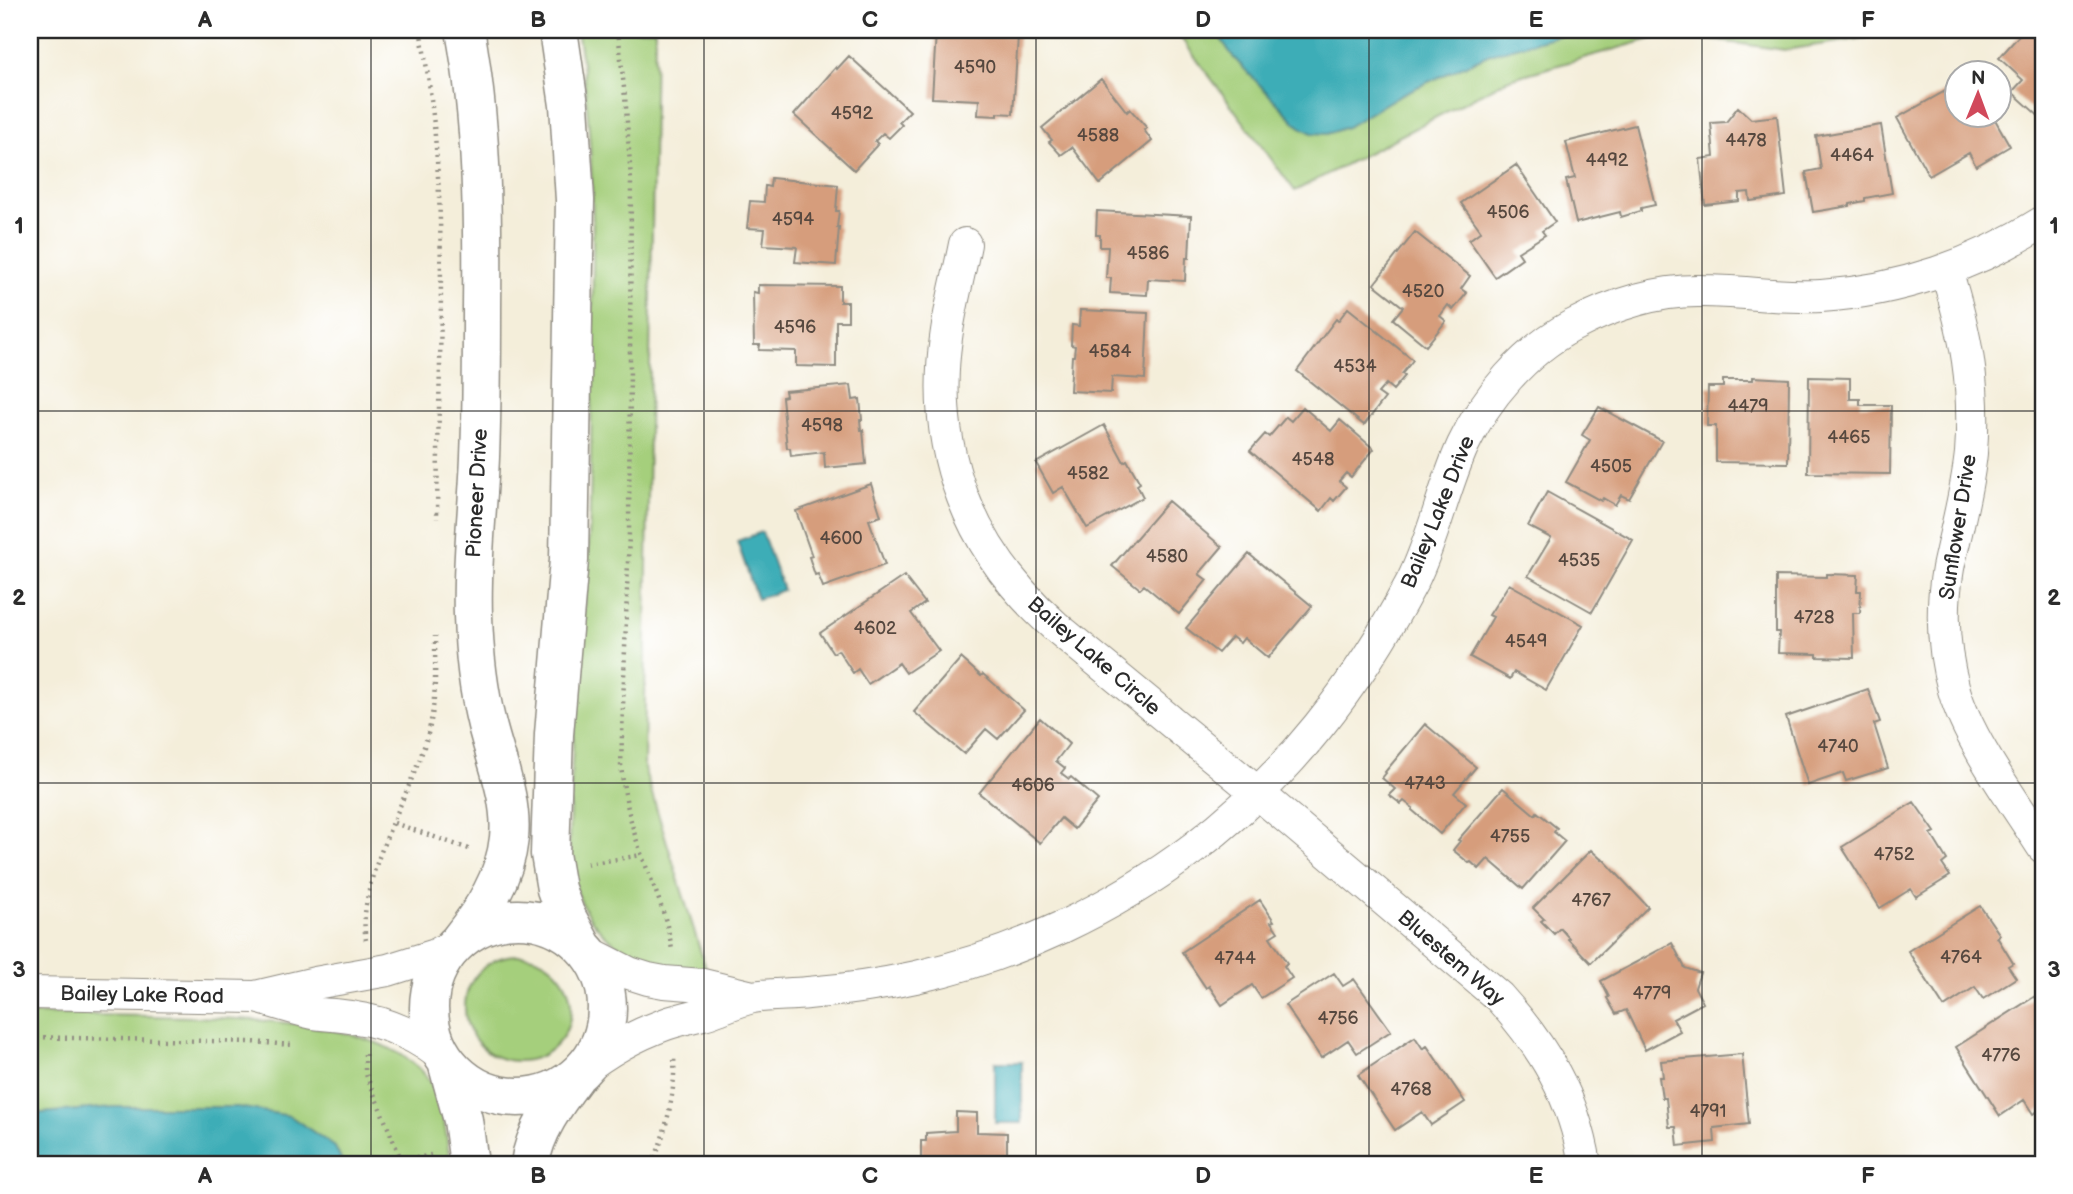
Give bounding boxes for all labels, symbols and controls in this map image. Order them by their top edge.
text: A [197,6,213,34]
text: B [530,6,546,34]
text: C [862,6,878,34]
text: D [1195,6,1211,34]
text: E [1529,6,1544,34]
text: F [1861,6,1875,34]
house number: 4590 [954,57,996,78]
north arrow [1944,60,2014,130]
text: N [1971,67,1986,90]
house number: 4592 [831,103,874,124]
house number: 4588 [1077,125,1119,146]
house number: 4478 [1725,130,1767,151]
house number: 4464 [1830,145,1874,166]
house number: 4492 [1586,150,1629,171]
house number: 4506 [1487,202,1529,223]
house number: 4594 [772,209,814,230]
text: 1 [14,212,24,240]
text: 1 [2049,212,2059,240]
house number: 4586 [1127,243,1169,264]
house number: 4520 [1402,281,1444,302]
house number: 4596 [774,317,816,338]
house number: 4584 [1089,341,1131,362]
house number: 4534 [1333,356,1377,377]
house number: 4479 [1727,396,1769,417]
house number: 4598 [801,415,843,436]
house number: 4465 [1827,427,1871,448]
street label: Pioneer Drive [461,428,493,558]
street label: Bailey Lake Drive [1396,432,1480,592]
house number: 4548 [1292,449,1334,470]
street label: Sunflower Drive [1934,452,1982,602]
house number: 4505 [1590,456,1632,477]
house number: 4582 [1067,463,1110,484]
house number: 4600 [819,528,863,549]
house number: 4580 [1146,546,1188,567]
house number: 4535 [1558,550,1600,571]
text: 2 [12,584,26,612]
text: 2 [2047,584,2061,612]
street label: Bailey Lake Circle [1022,591,1166,721]
house number: 4728 [1794,607,1834,628]
house number: 4602 [853,618,897,639]
house number: 4549 [1505,631,1547,652]
house number: 4740 [1817,736,1859,757]
house number: 4743 [1404,773,1446,794]
house number: 4606 [1011,775,1055,796]
house number: 4755 [1490,826,1530,847]
house number: 4752 [1874,844,1915,865]
house number: 4767 [1571,890,1611,911]
street label: Bluestem Way [1392,905,1510,1012]
house number: 4764 [1940,947,1982,968]
house number: 4744 [1214,948,1256,969]
text: 3 [12,956,26,984]
text: 3 [2047,956,2061,984]
street label: Bailey Lake Road [60,981,224,1009]
house number: 4779 [1632,983,1672,1004]
house number: 4756 [1317,1008,1359,1029]
house number: 4776 [1981,1045,2021,1066]
house number: 4768 [1390,1079,1432,1100]
house number: 4791 [1689,1101,1727,1122]
text: A [197,1162,213,1190]
text: B [530,1162,546,1190]
text: C [862,1162,878,1190]
text: D [1195,1162,1211,1190]
text: E [1529,1162,1544,1190]
text: F [1861,1162,1875,1190]

